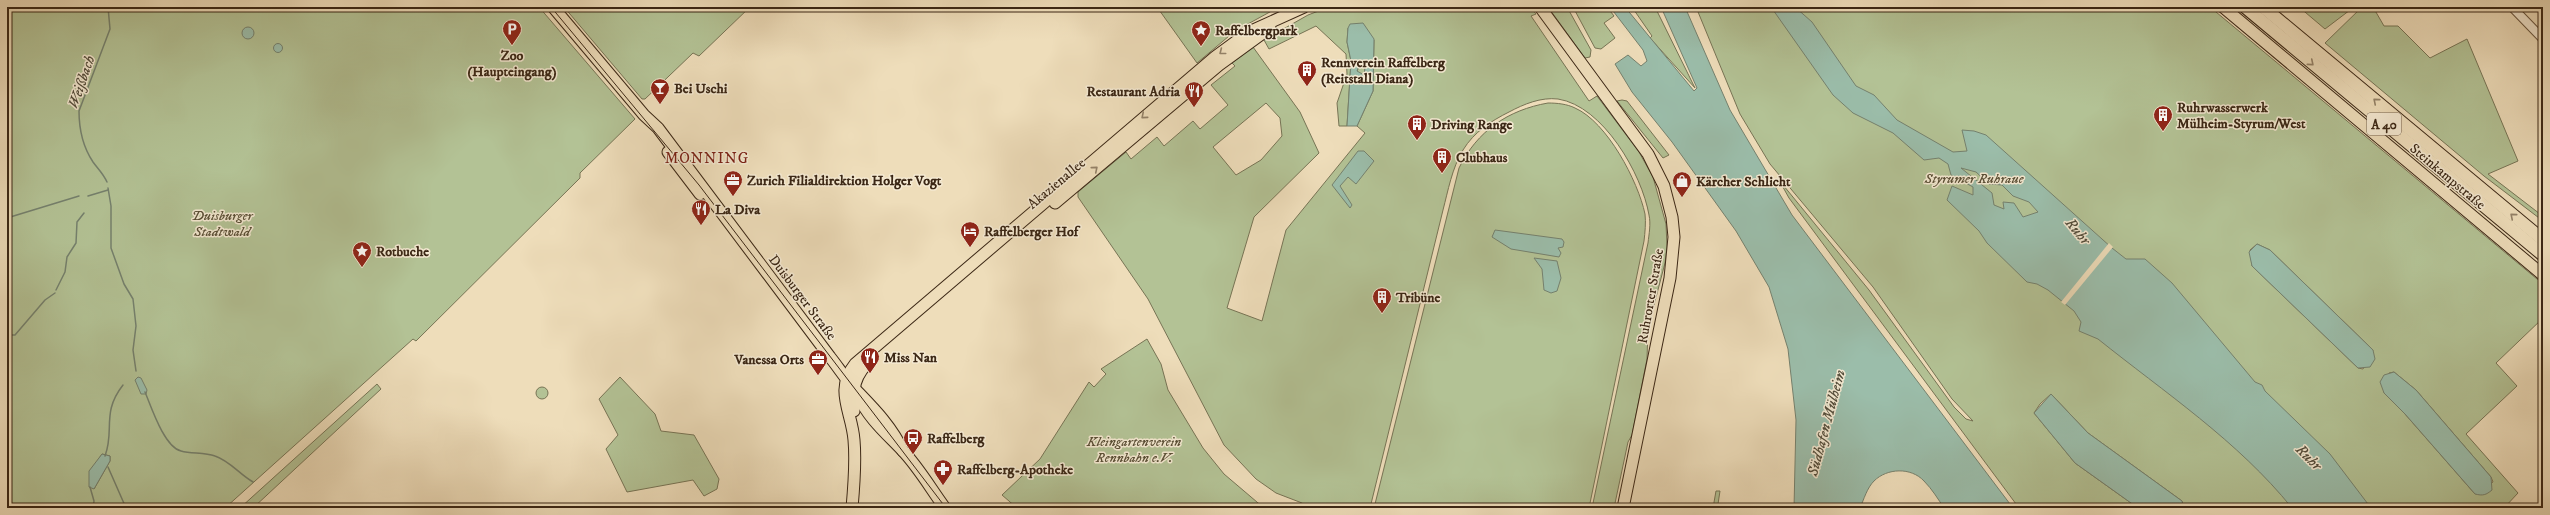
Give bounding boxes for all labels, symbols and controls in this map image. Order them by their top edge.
parking icon: Zoo (Haupteingang) [501,18,523,46]
place icon: Raffelbergpark [1190,19,1212,47]
place label: Raffelbergpark [1215,22,1299,40]
place label: Zoo (Haupteingang) [468,47,557,81]
one-way arrow [1219,47,1226,54]
water label: Weißbach [64,53,99,111]
place label: Rennverein Raffelberg (Reitstall Diana) [1321,54,1446,88]
one-way arrow [2307,58,2314,65]
building icon: Rennverein Raffelberg (Reitstall Diana) [1296,59,1318,87]
bar icon: Bei Uschi [649,77,671,105]
place label: Bei Uschi [674,80,728,98]
restaurant icon: Restaurant Adria [1183,80,1205,108]
place label: Restaurant Adria [1087,83,1181,101]
place label: Ruhrwasserwerk Mülheim-Styrum/West [2177,99,2306,133]
one-way arrow [2373,99,2380,106]
building icon: Ruhrwasserwerk Mülheim-Styrum/West [2152,104,2174,132]
one-way arrow [1142,112,1149,119]
building icon: Driving Range [1406,113,1428,141]
road number: A 40 [2367,113,2401,135]
place label: Driving Range [1431,116,1513,134]
street label: Steinkampstraße [2406,140,2489,214]
building icon: Clubhaus [1431,146,1453,174]
district label: MONNING [665,149,749,168]
place label: Clubhaus [1456,149,1508,167]
street label: Akazienallee [1024,154,1090,213]
one-way arrow [1091,167,1098,174]
office icon: Zurich Filialdirektion Holger Vogt [722,169,744,197]
shop icon: Kärcher Schlicht [1671,170,1693,198]
park label: Styrumer Ruhraue [1924,170,2025,188]
place label: Zurich Filialdirektion Holger Vogt [747,172,942,190]
place label: Kärcher Schlicht [1696,173,1791,191]
restaurant icon: La Diva [690,198,712,226]
place label: La Diva [715,201,761,219]
park label: Duisburger Stadtwald [191,207,254,241]
water label: Ruhr [2060,213,2095,250]
one-way arrow [2510,213,2517,220]
hotel icon: Raffelberger Hof [959,220,981,248]
place label: Raffelberger Hof [984,223,1081,241]
place icon: Rotbuche [351,240,373,268]
place label: Rotbuche [376,243,429,261]
street label: Ruhrorter Straße [1634,247,1668,345]
street label: Duisburger Straße [764,251,840,344]
building icon: Tribüne [1371,286,1393,314]
place label: Tribüne [1395,289,1441,307]
restaurant icon: Miss Nan [859,346,881,374]
office icon: Vanessa Orts [807,348,829,376]
place label: Miss Nan [884,349,938,367]
place label: Vanessa Orts [733,351,804,369]
water label: Südhafen Mülheim [1803,368,1850,479]
bus stop icon: Raffelberg [902,427,924,455]
place label: Raffelberg [927,430,986,448]
park label: Kleingartenverein Rennbahn e.V. [1086,433,1181,467]
water label: Ruhr [2291,440,2327,476]
pharmacy icon: Raffelberg-Apotheke [932,458,954,486]
place label: Raffelberg-Apotheke [957,461,1073,479]

